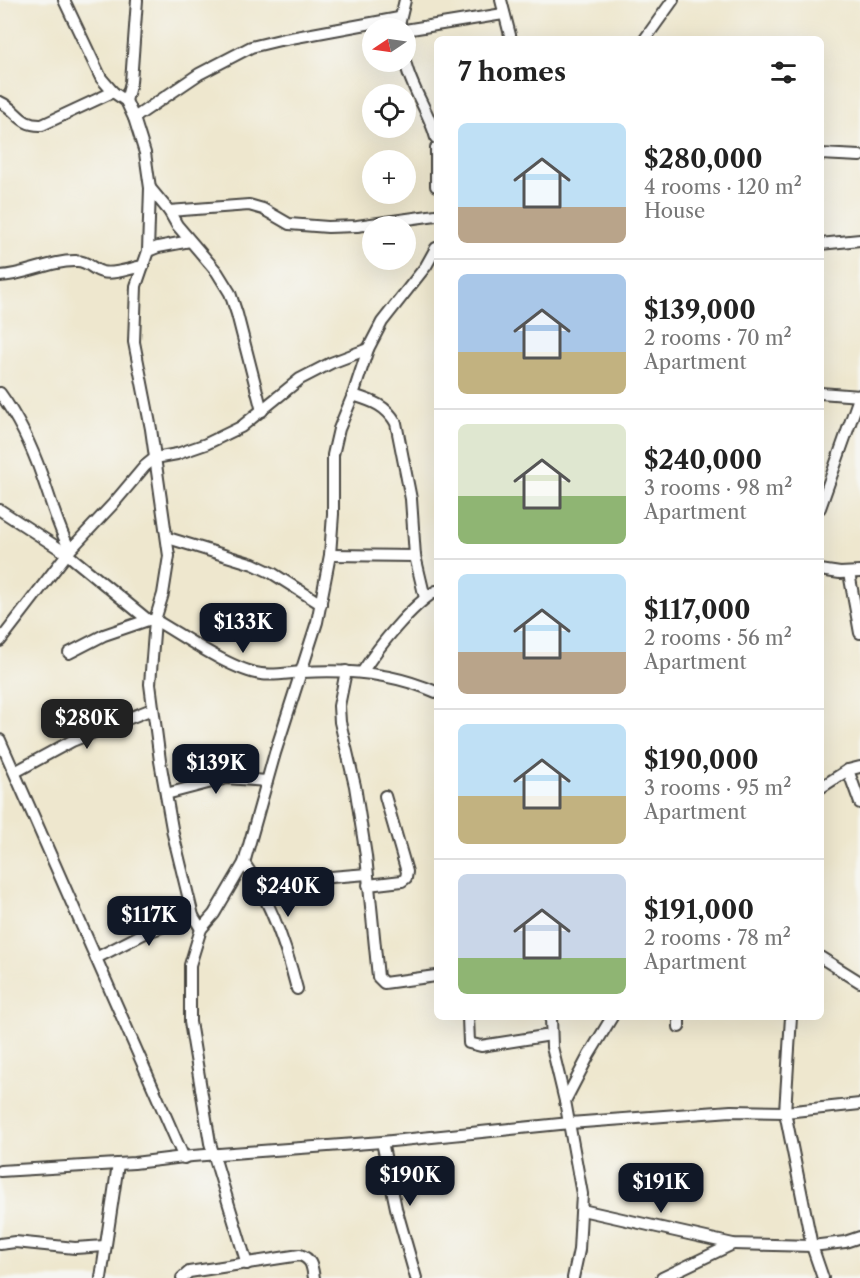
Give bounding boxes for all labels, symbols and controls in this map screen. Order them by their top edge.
north arrow [362,18,416,72]
map controls [362,18,416,270]
text: 7 homes [458,56,566,88]
icon: filters [767,56,800,89]
button: locate [362,84,416,138]
text: $280,000 [644,143,763,175]
icon: home [506,147,578,219]
button: + [362,150,416,204]
text: 4 rooms · 120 m² [644,175,802,199]
text: House [644,199,705,223]
button: − [362,216,416,270]
text: $139,000 [644,294,756,326]
icon: home [506,298,578,370]
text: 2 rooms · 70 m² [644,326,792,350]
text: Apartment [644,350,747,374]
text: $240,000 [644,444,762,476]
icon: home [506,448,578,520]
text: 3 rooms · 98 m² [644,476,792,500]
text: Apartment [644,500,747,524]
text: $117,000 [644,594,751,626]
icon: home [506,598,578,670]
pin: $133K [201,603,285,654]
text: $133K [214,610,272,634]
text: 2 rooms · 56 m² [644,626,792,650]
text: Apartment [644,650,747,674]
pin: $280K [45,699,129,750]
text: $280K [55,706,119,730]
pin: $139K [174,744,258,795]
text: $190,000 [644,744,759,776]
icon: home [506,748,578,820]
text: $139K [186,751,246,775]
text: 3 rooms · 95 m² [644,776,791,800]
text: Apartment [644,800,747,824]
pin: $240K [246,867,330,918]
text: $240K [256,874,320,898]
text: $191,000 [644,894,754,926]
pin: $117K [107,896,191,947]
icon: home [506,898,578,970]
text: $117K [121,903,177,927]
text: 2 rooms · 78 m² [644,926,791,950]
text: Apartment [644,950,747,974]
pin: $190K [368,1156,452,1207]
text: $190K [380,1163,440,1187]
pin: $191K [619,1163,703,1214]
text: $191K [632,1170,690,1194]

